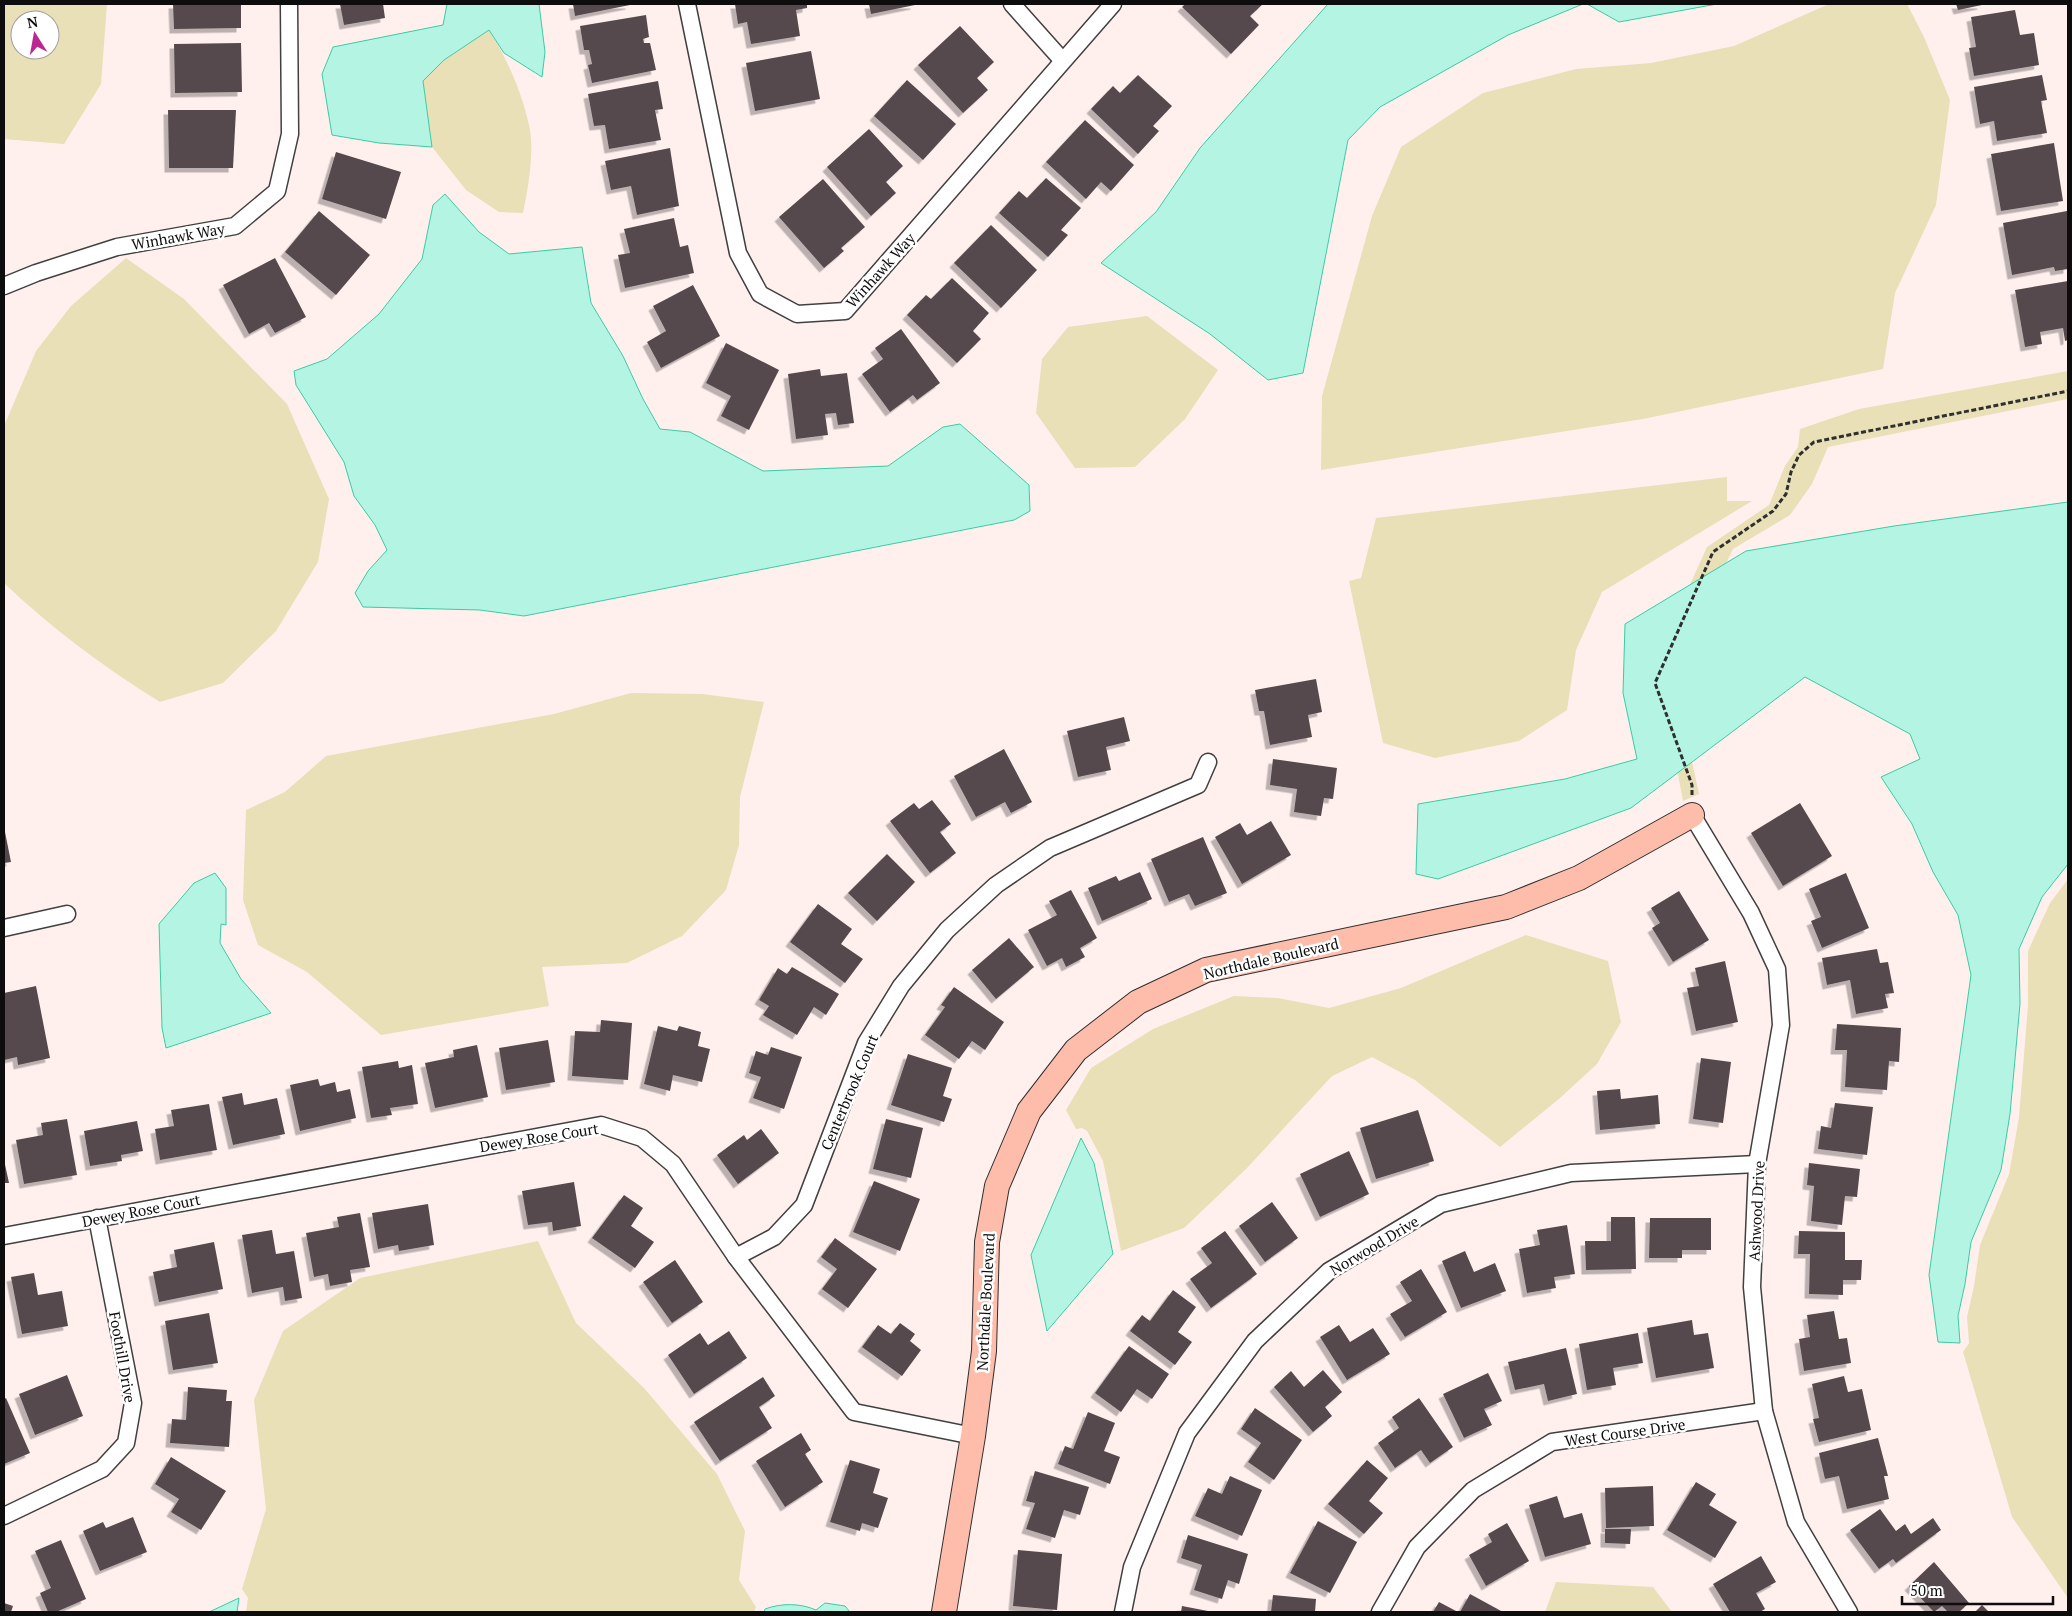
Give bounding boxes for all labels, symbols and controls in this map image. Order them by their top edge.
north arrow [10,10,60,60]
text: N [25,11,40,32]
street label: Winhawk Way [130,218,227,254]
street label: Winhawk Way [841,228,919,312]
street label: Northdale Boulevard [1201,933,1341,983]
street label: Centerbrook Court [816,1031,883,1153]
street label: Dewey Rose Court [478,1118,600,1156]
street label: Ashwood Drive [1743,1160,1769,1262]
street label: Dewey Rose Court [80,1189,202,1231]
street label: Norwood Drive [1326,1211,1422,1279]
street label: Northdale Boulevard [971,1232,999,1372]
street label: Foothill Drive [105,1310,141,1404]
street label: West Course Drive [1563,1414,1687,1450]
scale bar [1902,1574,2053,1606]
text: 50 m [1910,1580,1943,1600]

